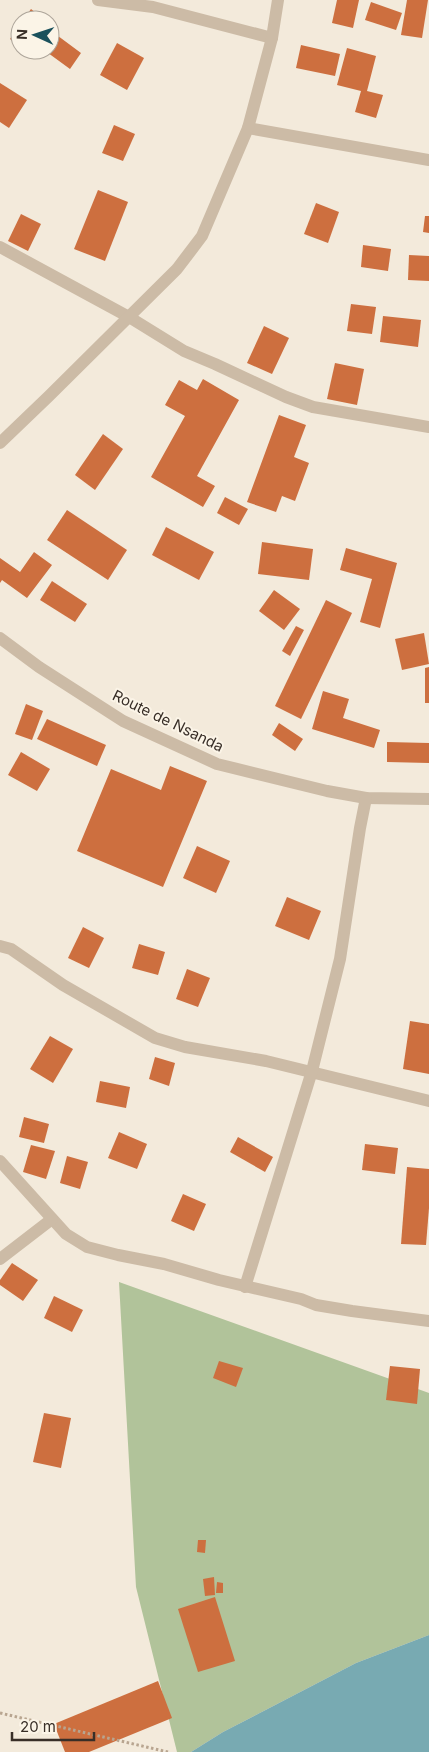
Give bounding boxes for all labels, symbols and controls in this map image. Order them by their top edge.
north arrow [10,10,60,60]
text: N [13,29,30,40]
street label: Route de Nsanda [110,685,227,756]
scale bar [12,1710,95,1742]
text: 20 m [20,1717,56,1736]

